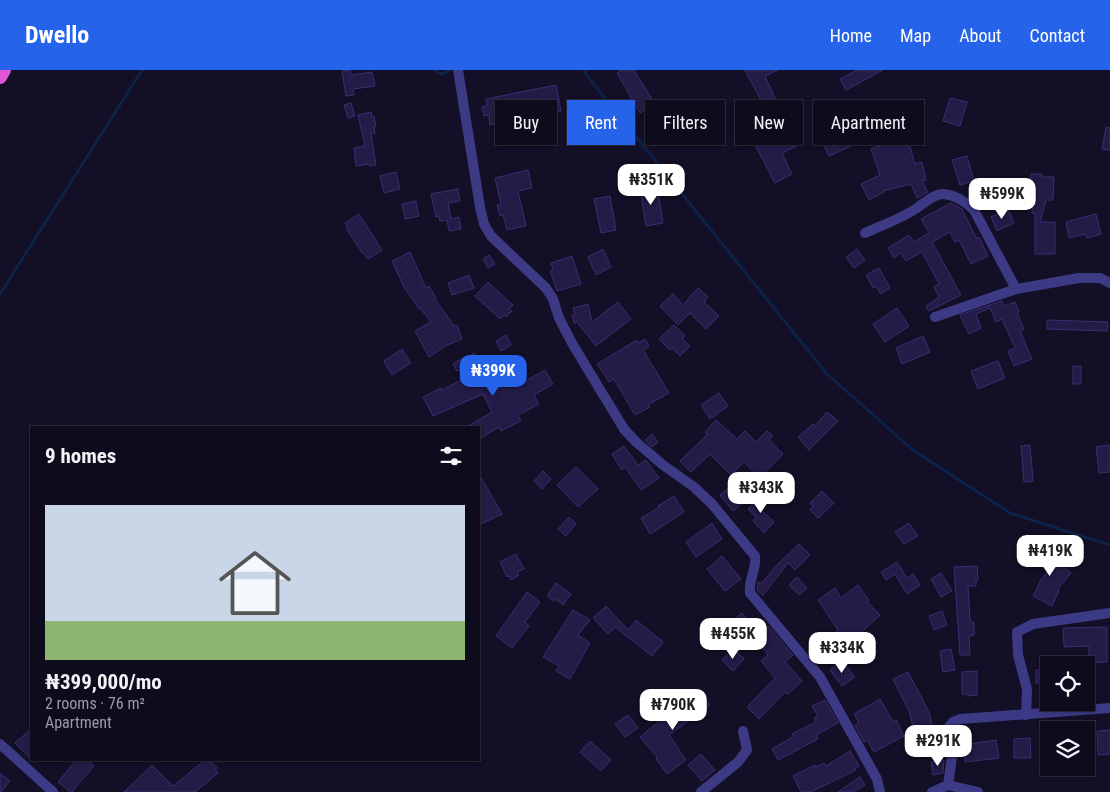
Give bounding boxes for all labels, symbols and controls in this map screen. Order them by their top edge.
text: Dwello [25,21,89,49]
text: Home [830,25,872,46]
text: Map [900,25,931,46]
text: About [959,25,1001,46]
text: Contact [1029,25,1085,46]
chip: Buy [495,100,557,145]
chip: Rent [567,100,635,145]
chip: Filters [645,100,725,145]
chip: New [735,100,803,145]
chip: Apartment [813,100,924,145]
pin: ₦351K [616,164,686,206]
text: ₦351K [629,170,673,189]
pin: ₦599K [967,178,1037,220]
text: ₦599K [980,184,1024,203]
pin: ₦399K [458,354,528,397]
text: ₦399K [471,361,515,380]
icon: filters [437,442,465,470]
text: 9 homes [45,444,116,468]
pin: ₦343K [726,472,796,514]
text: ₦343K [739,478,783,497]
pin: ₦419K [1015,534,1085,577]
icon: home [210,538,300,628]
text: ₦419K [1028,541,1072,560]
pin: ₦455K [698,618,768,660]
text: ₦455K [711,624,755,643]
pin: ₦334K [807,632,877,674]
text: ₦334K [820,638,864,657]
map controls [1040,656,1095,776]
button: locate [1040,656,1095,711]
text: ₦399,000/mo [45,670,162,694]
pin: ₦790K [638,688,708,731]
text: 2 rooms · 76 m² [45,694,145,713]
text: ₦790K [651,695,695,714]
text: Apartment [45,713,112,732]
button: layers [1040,721,1095,776]
pin: ₦291K [903,724,973,767]
text: ₦291K [916,731,960,750]

